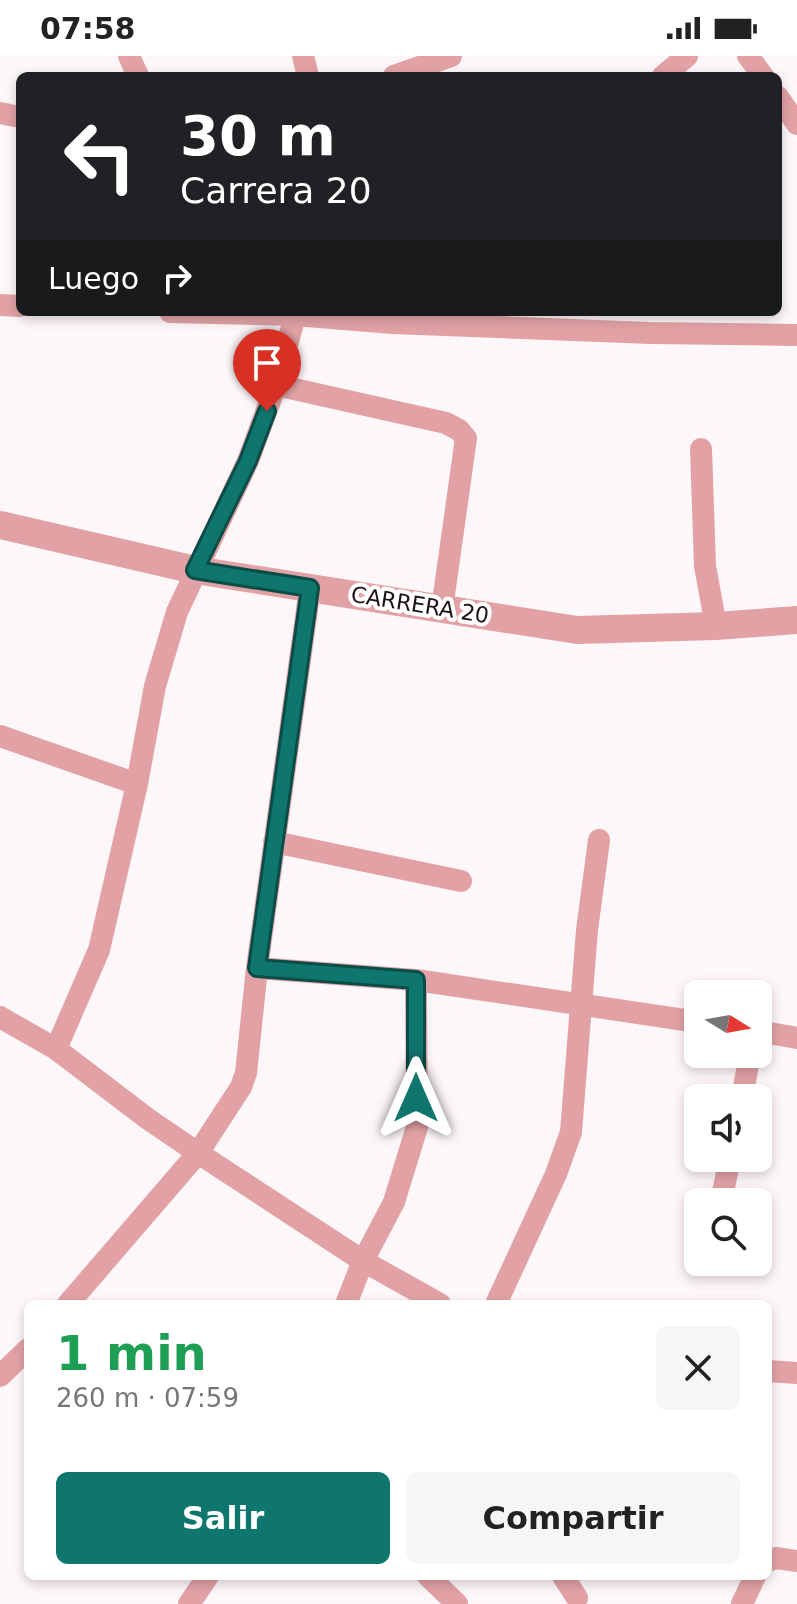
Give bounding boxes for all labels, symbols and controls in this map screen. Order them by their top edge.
text: 07:58 [40,11,136,46]
text: 30 m [180,103,336,168]
icon: left [48,104,152,208]
text: Carrera 20 [180,170,372,211]
icon: right [155,256,199,300]
text: Luego [48,261,139,296]
pin [233,329,301,411]
icon: arrive [245,341,289,385]
street label: CARRERA 20 [349,582,491,628]
north arrow [684,980,772,1068]
map controls [684,980,772,1276]
position arrow [374,1056,458,1140]
button: sound [684,1084,772,1172]
button: search [684,1188,772,1276]
text: 1 min [56,1325,207,1381]
button: close [656,1326,740,1410]
text: 260 m · 07:59 [56,1383,239,1413]
button: Salir [56,1472,390,1564]
button: Compartir [406,1472,740,1564]

